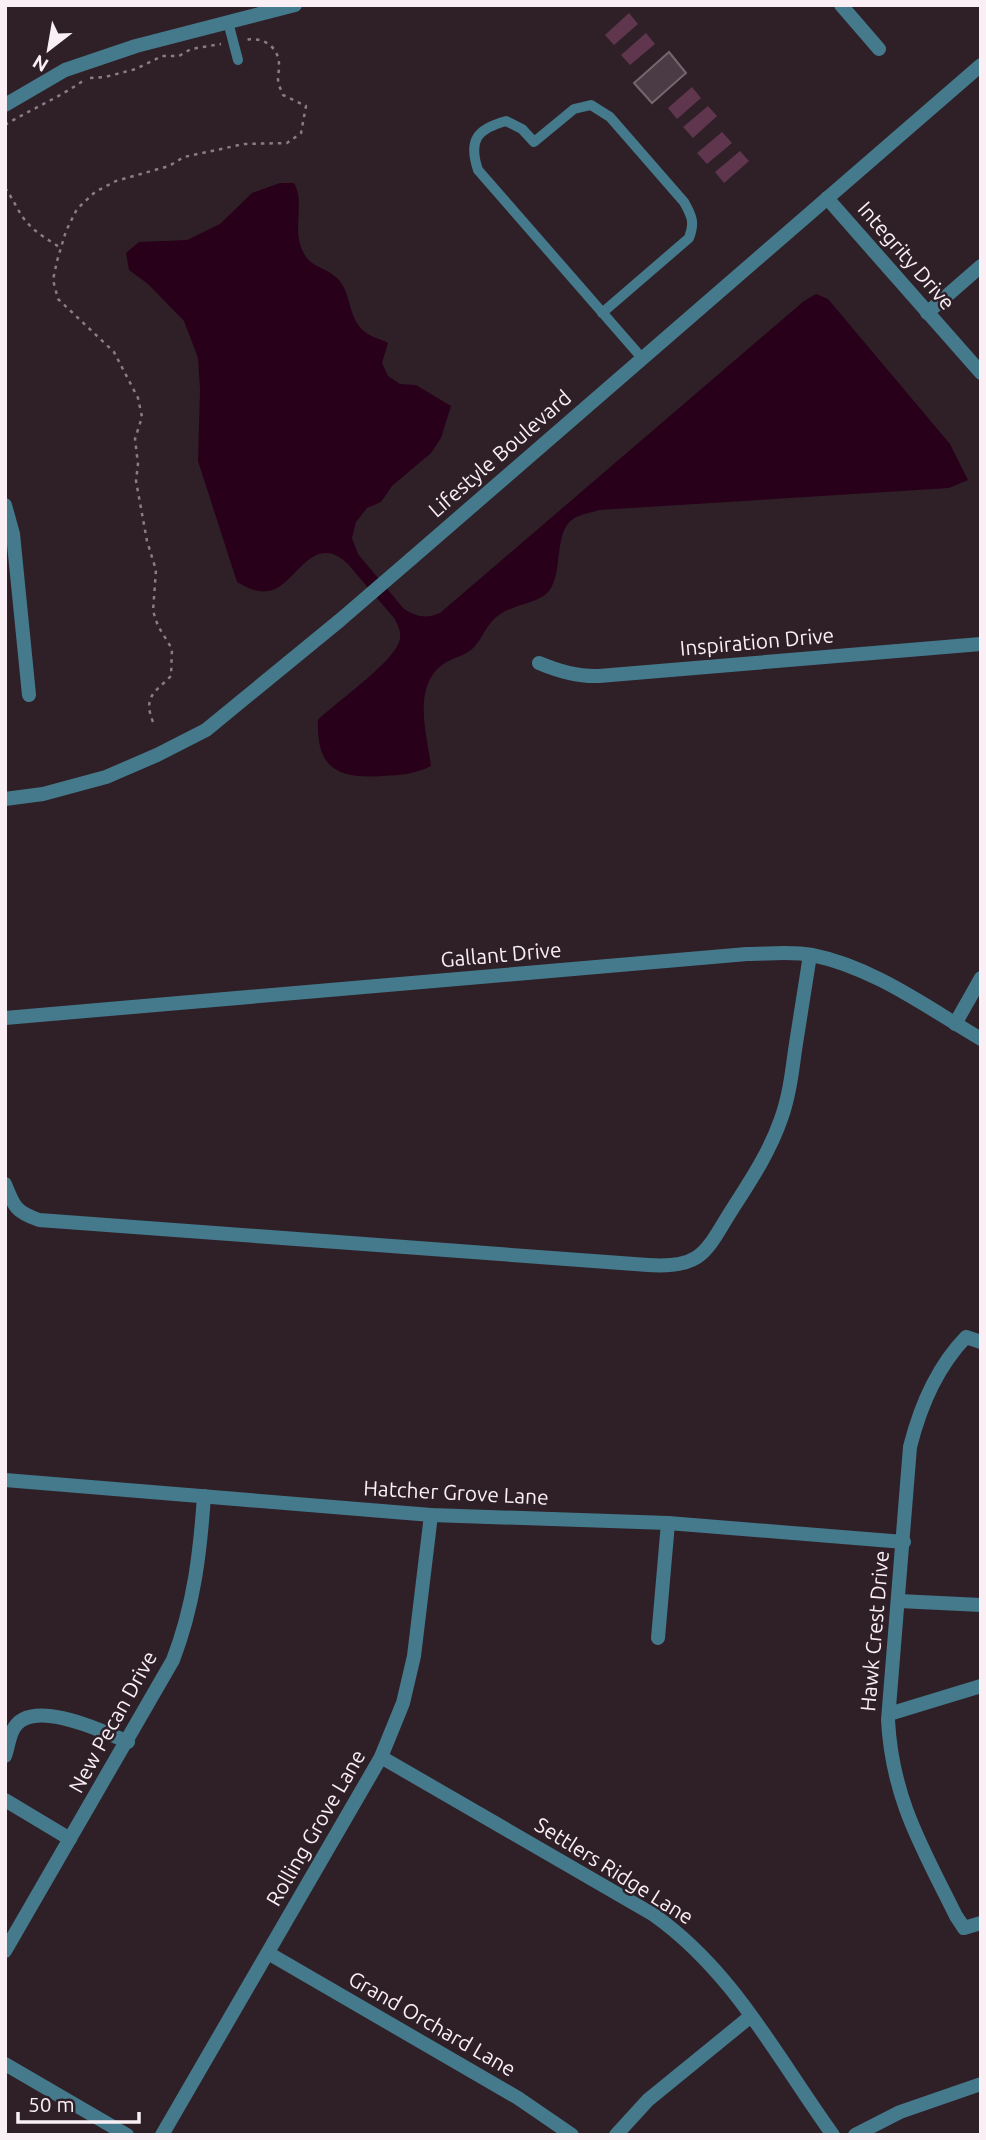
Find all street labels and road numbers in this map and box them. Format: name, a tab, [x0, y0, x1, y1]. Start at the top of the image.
street label: Integrity Drive	[853, 196, 960, 314]
street label: Lifestyle Boulevard	[423, 385, 575, 522]
street label: Inspiration Drive	[679, 622, 835, 660]
street label: Gallant Drive	[439, 937, 562, 971]
street label: Hatcher Grove Lane	[363, 1475, 549, 1509]
street label: Hawk Crest Drive	[855, 1550, 893, 1712]
street label: New Pecan Drive	[63, 1646, 161, 1797]
street label: Rolling Grove Lane	[261, 1745, 370, 1910]
street label: Settlers Ridge Lane	[531, 1812, 698, 1929]
street label: Grand Orchard Lane	[345, 1966, 520, 2081]

